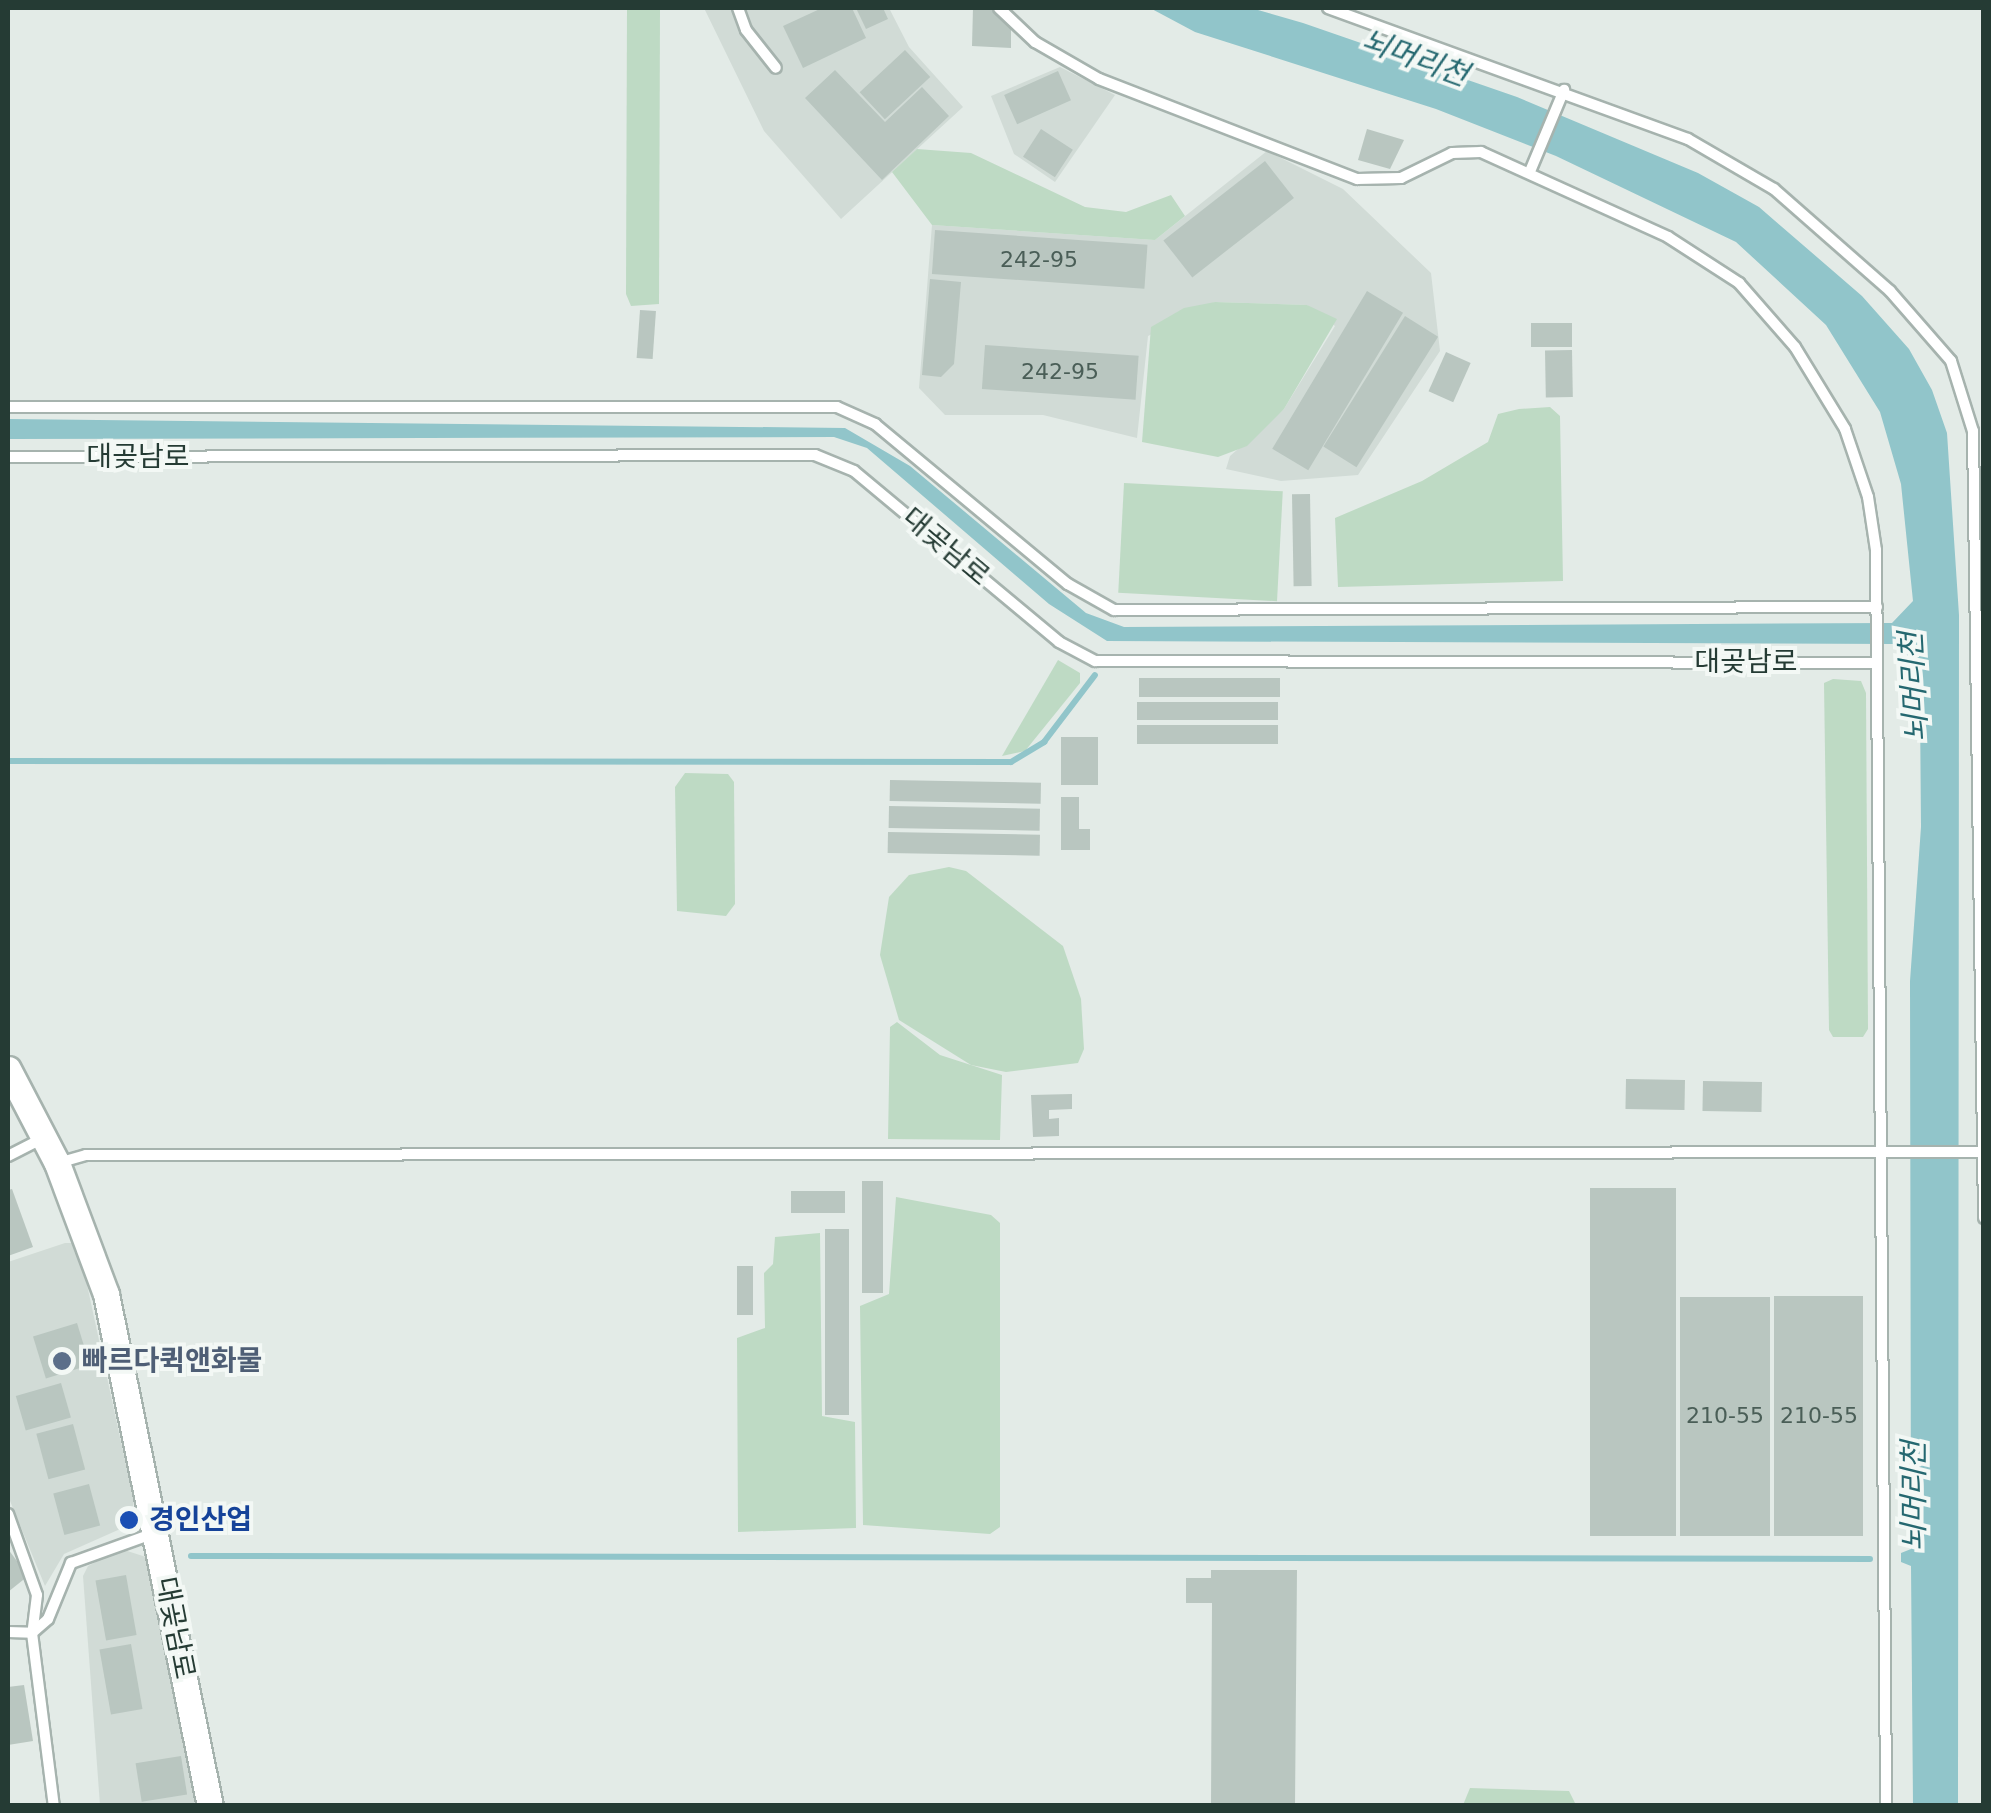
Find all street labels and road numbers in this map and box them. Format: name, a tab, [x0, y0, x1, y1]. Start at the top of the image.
street label: 대곶남로	[86, 440, 190, 474]
street label: 대곶남로	[896, 501, 996, 593]
street label: 대곶남로	[1694, 645, 1798, 679]
street label: 대곶남로	[149, 1574, 201, 1682]

